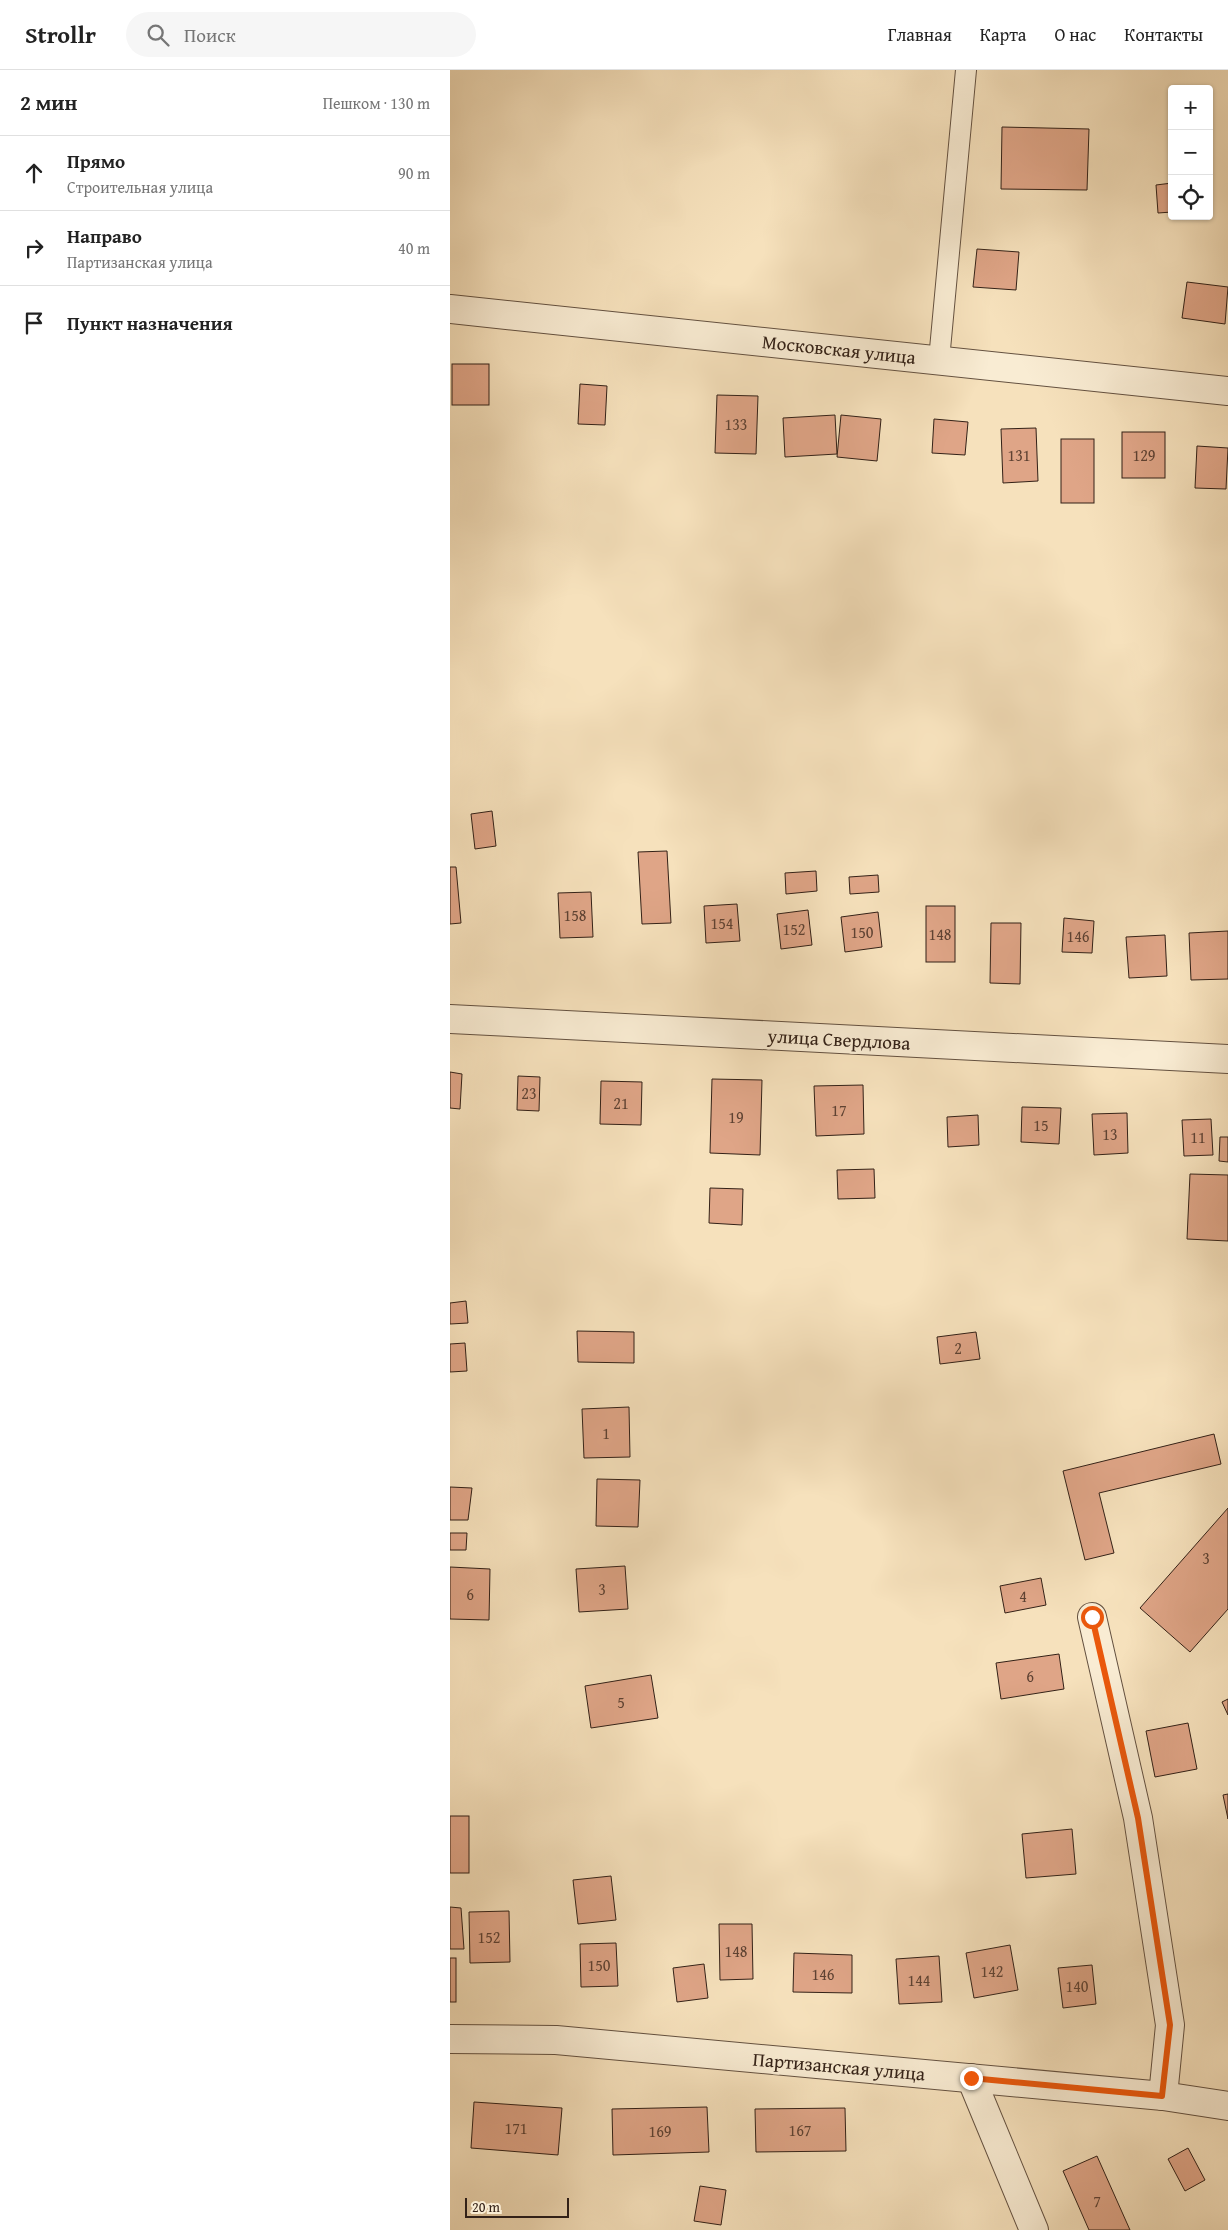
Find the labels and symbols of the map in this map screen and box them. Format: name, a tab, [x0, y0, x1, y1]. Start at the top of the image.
street label: Московская улица	[761, 327, 917, 371]
house number: 133	[724, 412, 748, 436]
house number: 131	[1007, 443, 1031, 467]
house number: 129	[1132, 443, 1156, 467]
house number: 158	[563, 903, 587, 927]
house number: 154	[710, 911, 734, 935]
house number: 152	[782, 917, 806, 941]
house number: 150	[850, 920, 874, 944]
house number: 148	[928, 922, 952, 946]
house number: 146	[1066, 924, 1090, 948]
street label: улица Свердлова	[766, 1021, 911, 1057]
house number: 23	[521, 1081, 537, 1105]
house number: 21	[613, 1091, 629, 1115]
house number: 17	[831, 1098, 847, 1122]
house number: 19	[728, 1105, 744, 1129]
house number: 15	[1033, 1113, 1049, 1137]
house number: 13	[1102, 1122, 1118, 1146]
house number: 11	[1190, 1125, 1206, 1149]
house number: 2	[954, 1336, 962, 1360]
house number: 1	[602, 1421, 610, 1445]
house number: 3	[1202, 1546, 1210, 1570]
house number: 3	[598, 1577, 606, 1601]
house number: 6	[466, 1582, 474, 1606]
house number: 4	[1019, 1584, 1027, 1608]
route start	[1081, 1606, 1104, 1629]
house number: 6	[1026, 1664, 1034, 1688]
house number: 5	[617, 1690, 625, 1714]
house number: 152	[477, 1925, 501, 1949]
house number: 148	[724, 1939, 748, 1963]
house number: 150	[587, 1953, 611, 1977]
house number: 142	[980, 1959, 1004, 1983]
house number: 146	[811, 1962, 835, 1986]
house number: 144	[907, 1968, 931, 1992]
house number: 140	[1065, 1974, 1089, 1998]
street label: Партизанская улица	[752, 2045, 926, 2087]
route end	[960, 2067, 983, 2090]
house number: 171	[504, 2116, 528, 2140]
house number: 167	[788, 2118, 812, 2142]
house number: 169	[648, 2119, 672, 2143]
house number: 7	[1093, 2189, 1101, 2213]
scale bar	[465, 2195, 569, 2218]

